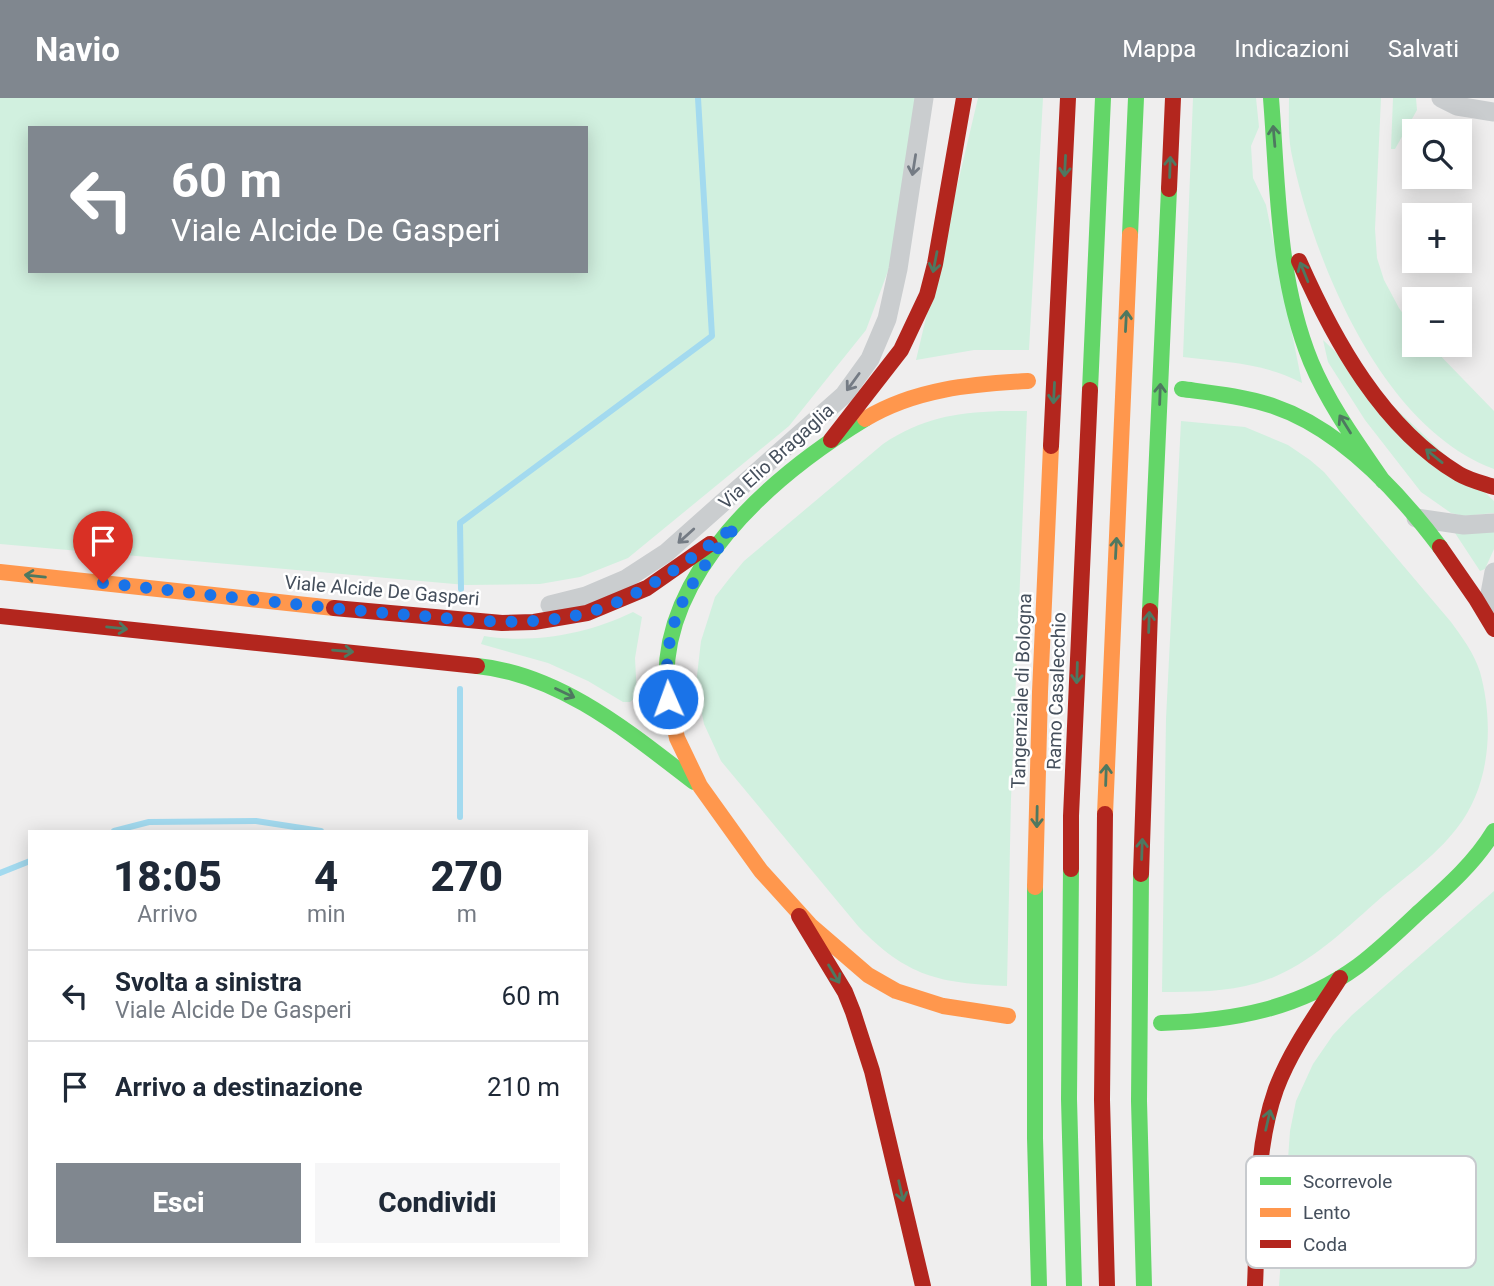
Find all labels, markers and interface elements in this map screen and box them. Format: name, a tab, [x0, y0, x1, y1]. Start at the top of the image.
text: Navio	[35, 30, 120, 69]
text: Mappa	[1122, 35, 1196, 63]
text: Indicazioni	[1234, 35, 1350, 63]
text: Salvati	[1388, 35, 1459, 63]
map controls	[1402, 119, 1472, 357]
button: search	[1402, 119, 1472, 189]
one-way arrow	[1267, 125, 1280, 148]
text: 60 m	[171, 152, 282, 209]
icon: left	[56, 154, 147, 245]
one-way arrow	[907, 154, 920, 176]
one-way arrow	[1058, 154, 1071, 177]
one-way arrow	[1163, 156, 1176, 179]
button: +	[1402, 203, 1472, 273]
text: Viale Alcide De Gasperi	[171, 211, 501, 249]
one-way arrow	[928, 250, 941, 273]
one-way arrow	[1296, 262, 1309, 284]
button: −	[1402, 287, 1472, 357]
one-way arrow	[1120, 309, 1133, 332]
one-way arrow	[846, 372, 860, 391]
one-way arrow	[1048, 382, 1061, 405]
one-way arrow	[1154, 383, 1167, 406]
street label: Via Elio Bragaglia	[714, 399, 839, 514]
one-way arrow	[1337, 415, 1351, 435]
one-way arrow	[1425, 449, 1443, 464]
pin	[73, 511, 133, 583]
icon: arrive	[84, 522, 122, 560]
one-way arrow	[678, 527, 695, 544]
one-way arrow	[1109, 537, 1122, 560]
one-way arrow	[24, 569, 47, 582]
street label: Viale Alcide De Gasperi	[283, 571, 480, 610]
street label: Tangenziale di Bologna	[1007, 593, 1036, 789]
one-way arrow	[1143, 610, 1156, 633]
street label: Ramo Casalecchio	[1042, 612, 1071, 770]
one-way arrow	[105, 622, 127, 635]
one-way arrow	[331, 645, 354, 658]
one-way arrow	[1071, 661, 1084, 684]
position arrow	[631, 662, 705, 736]
one-way arrow	[554, 686, 575, 700]
one-way arrow	[1099, 764, 1112, 787]
one-way arrow	[1030, 805, 1044, 828]
one-way arrow	[1135, 838, 1148, 861]
text: 18:05	[113, 852, 222, 901]
text: 4	[314, 852, 338, 901]
text: 270	[430, 852, 503, 901]
text: Arrivo	[137, 901, 198, 928]
text: min	[307, 901, 345, 928]
text: m	[457, 901, 477, 928]
one-way arrow	[828, 964, 842, 984]
text: Svolta a sinistra	[115, 967, 302, 997]
icon: left	[56, 977, 94, 1015]
text: 60 m	[502, 981, 560, 1011]
text: Viale Alcide De Gasperi	[115, 997, 352, 1024]
icon: arrive	[56, 1068, 94, 1106]
text: Arrivo a destinazione	[115, 1072, 362, 1102]
text: 210 m	[487, 1072, 560, 1102]
one-way arrow	[1262, 1110, 1275, 1132]
legend	[1246, 1156, 1476, 1268]
button: Esci	[56, 1163, 301, 1243]
button: Condividi	[315, 1163, 560, 1243]
text: Scorrevole	[1303, 1170, 1392, 1193]
one-way arrow	[894, 1179, 908, 1202]
text: Lento	[1303, 1201, 1351, 1224]
text: Coda	[1303, 1233, 1347, 1256]

